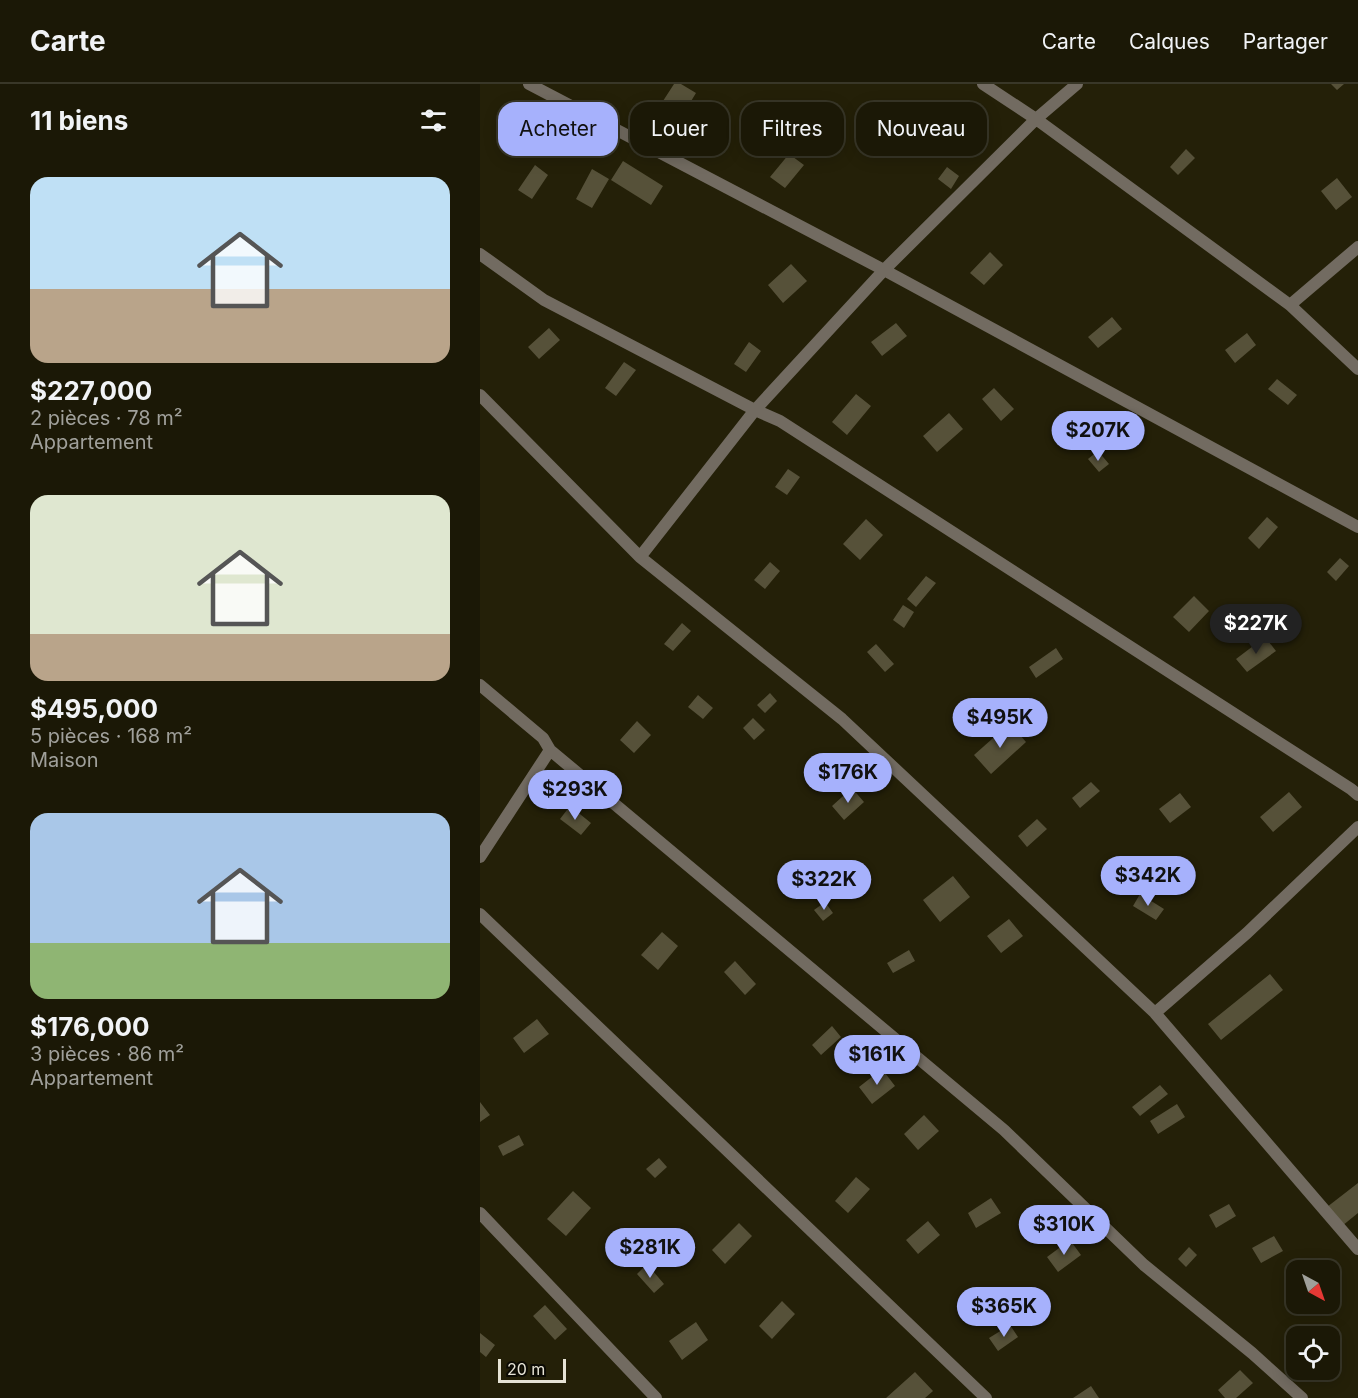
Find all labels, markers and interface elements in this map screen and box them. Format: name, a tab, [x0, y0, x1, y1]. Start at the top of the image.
text: Carte	[30, 24, 106, 58]
text: Carte	[1042, 29, 1096, 54]
text: Calques	[1129, 29, 1210, 54]
text: Partager	[1243, 29, 1328, 54]
chip: Acheter	[498, 102, 618, 156]
chip: Louer	[630, 102, 729, 156]
chip: Filtres	[741, 102, 844, 156]
chip: Nouveau	[856, 102, 987, 156]
icon: filters	[417, 104, 450, 137]
text: 11 biens	[30, 105, 128, 136]
icon: home	[186, 216, 294, 324]
text: $227,000	[30, 375, 152, 406]
text: 2 pièces · 78 m²	[30, 406, 183, 430]
pin: $207K	[1056, 411, 1140, 462]
text: $207K	[1066, 418, 1130, 442]
text: Appartement	[30, 430, 153, 454]
icon: home	[186, 534, 294, 642]
pin: $227K	[1214, 604, 1298, 655]
text: $227K	[1224, 611, 1288, 635]
text: $495,000	[30, 693, 158, 724]
pin: $495K	[958, 698, 1042, 749]
text: $495K	[967, 705, 1033, 729]
text: 5 pièces · 168 m²	[30, 724, 192, 748]
text: Maison	[30, 748, 99, 772]
pin: $176K	[806, 753, 890, 804]
text: $176K	[818, 760, 878, 784]
pin: $293K	[533, 770, 617, 821]
text: $293K	[542, 777, 608, 801]
icon: home	[186, 852, 294, 960]
pin: $342K	[1106, 856, 1190, 907]
pin: $322K	[782, 860, 866, 911]
text: $342K	[1115, 863, 1181, 887]
text: $322K	[791, 867, 857, 891]
text: $176,000	[30, 1011, 150, 1042]
pin: $161K	[835, 1035, 919, 1086]
text: 3 pièces · 86 m²	[30, 1042, 184, 1066]
text: $161K	[848, 1042, 906, 1066]
text: Appartement	[30, 1066, 153, 1090]
pin: $310K	[1022, 1205, 1106, 1256]
text: $310K	[1033, 1212, 1095, 1236]
pin: $281K	[608, 1228, 692, 1279]
text: $281K	[619, 1235, 681, 1259]
north arrow	[1286, 1260, 1340, 1314]
map controls	[1286, 1260, 1340, 1380]
pin: $365K	[962, 1287, 1046, 1338]
text: $365K	[971, 1294, 1037, 1318]
button: locate	[1286, 1326, 1340, 1380]
scale bar	[498, 1356, 566, 1384]
text: 20 m	[507, 1359, 545, 1379]

